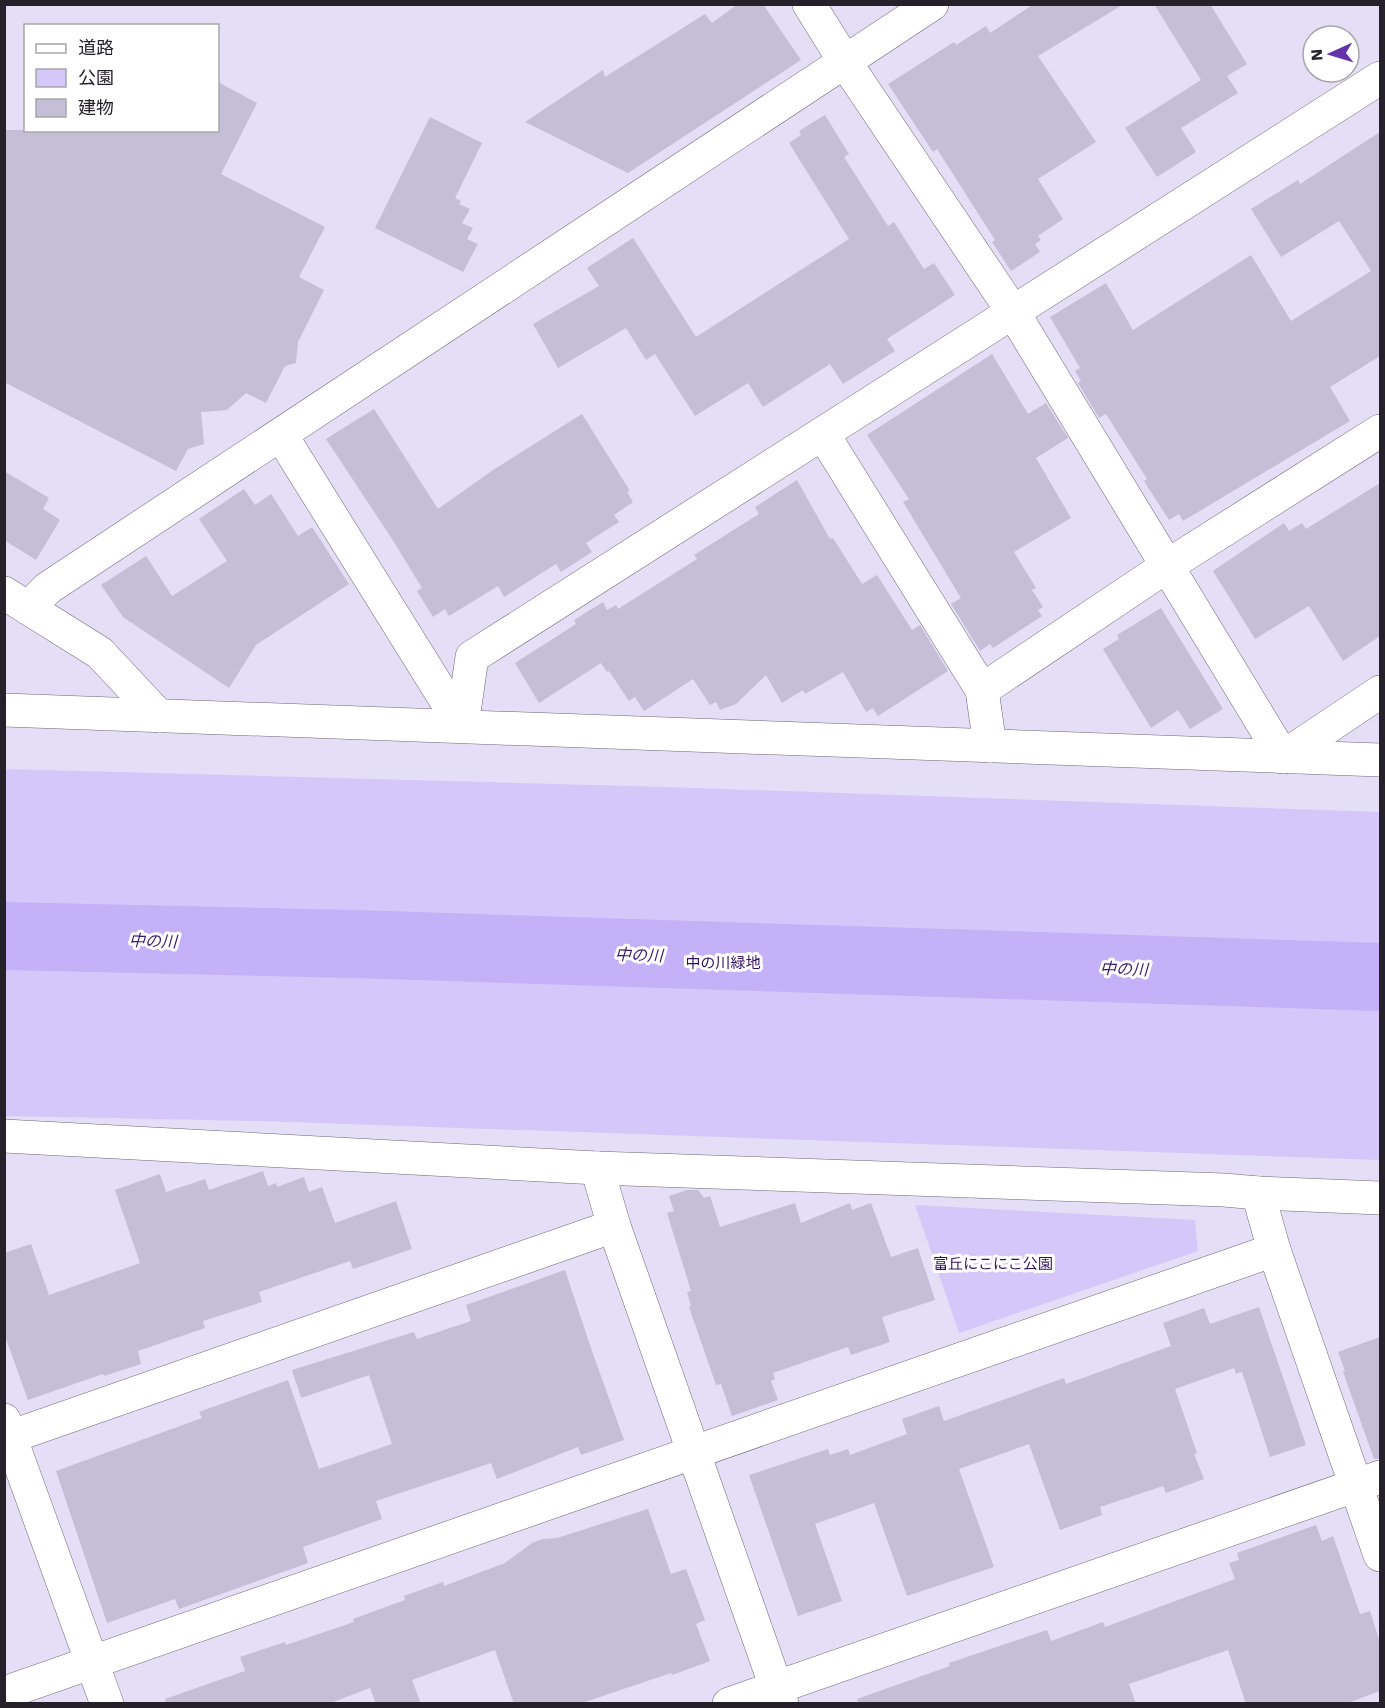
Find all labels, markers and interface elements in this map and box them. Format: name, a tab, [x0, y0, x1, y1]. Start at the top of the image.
legend	[24, 24, 219, 132]
north arrow	[1301, 24, 1361, 84]
text: 道路	[78, 37, 114, 58]
text: N	[1307, 48, 1326, 62]
text: 公園	[78, 67, 114, 88]
text: 建物	[78, 97, 114, 118]
water label: 中の川	[129, 931, 179, 951]
water label: 中の川	[615, 945, 665, 965]
park label: 中の川緑地	[685, 954, 761, 972]
water label: 中の川	[1100, 959, 1150, 979]
park label: 富丘にこにこ公園	[933, 1255, 1053, 1273]

